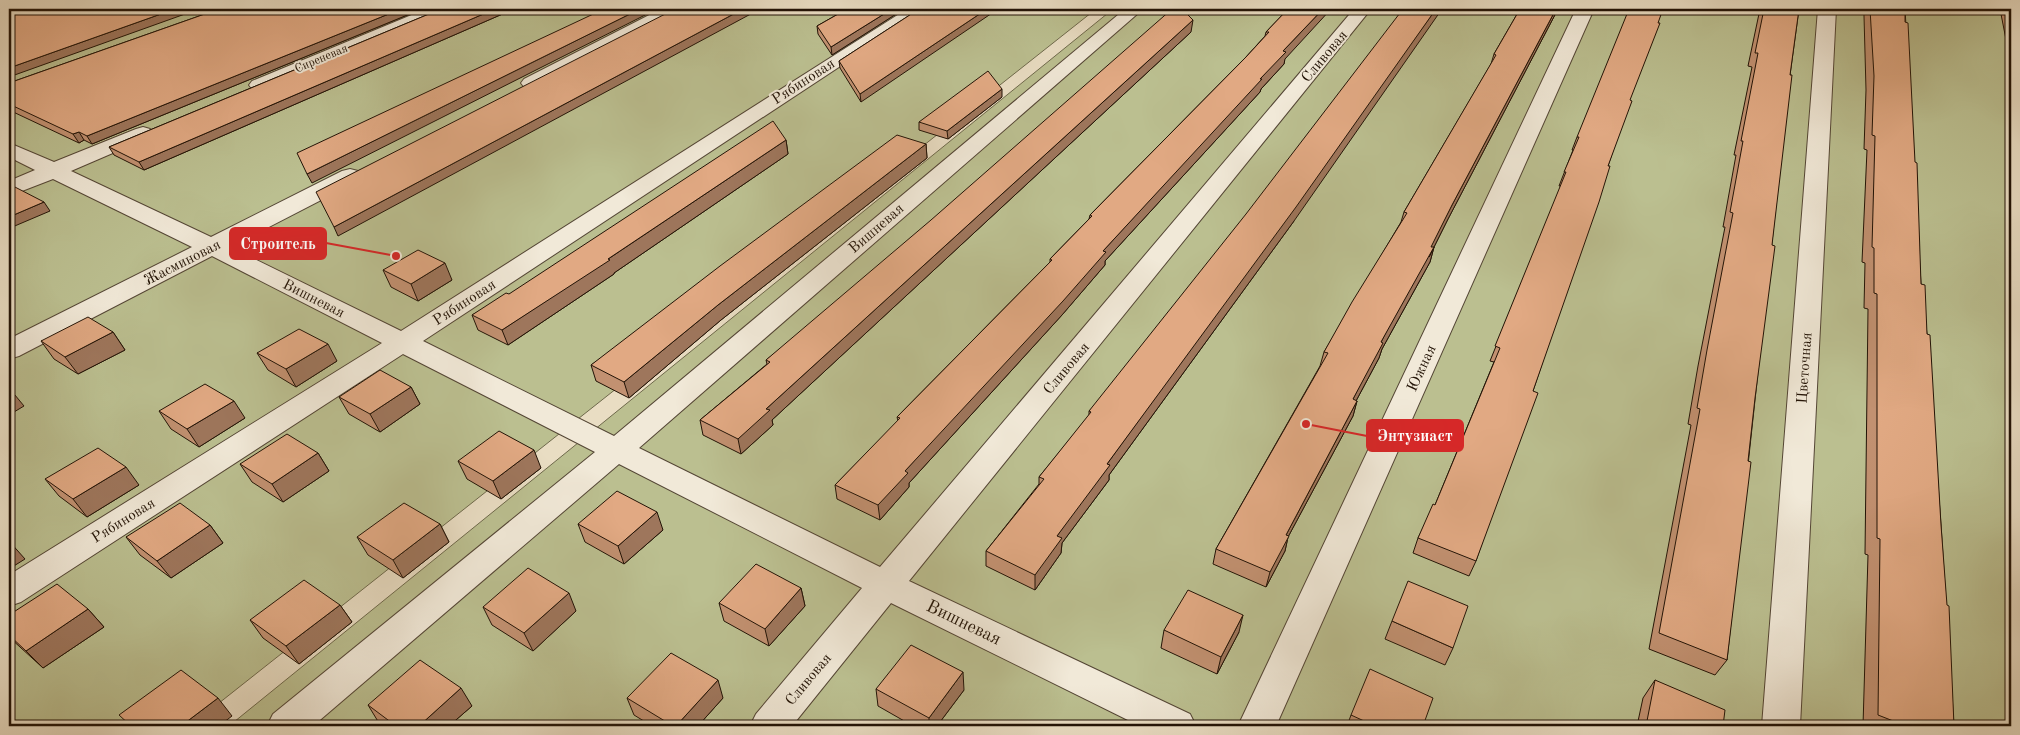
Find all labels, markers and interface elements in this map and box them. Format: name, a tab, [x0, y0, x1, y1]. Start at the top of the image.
street label: Сливовая	[1299, 28, 1351, 86]
street label: Сиреневая	[293, 42, 350, 75]
street label: Рябиновая	[770, 56, 838, 108]
street label: Вишневая	[847, 201, 907, 257]
callout: Строитель	[230, 228, 326, 259]
text: Строитель	[240, 237, 316, 253]
street label: Жасминовая	[142, 238, 224, 289]
street label: Вишневая	[280, 277, 347, 321]
street label: Рябиновая	[431, 277, 499, 329]
street label: Цветочная	[1796, 332, 1815, 404]
street label: Сливовая	[1041, 340, 1093, 398]
street label: Южная	[1405, 343, 1440, 394]
callout: Энтузиаст	[1367, 420, 1463, 451]
text: Энтузиаст	[1377, 429, 1453, 445]
street label: Рябиновая	[89, 496, 158, 547]
street label: Вишневая	[923, 597, 1004, 649]
street label: Сливовая	[783, 651, 835, 709]

